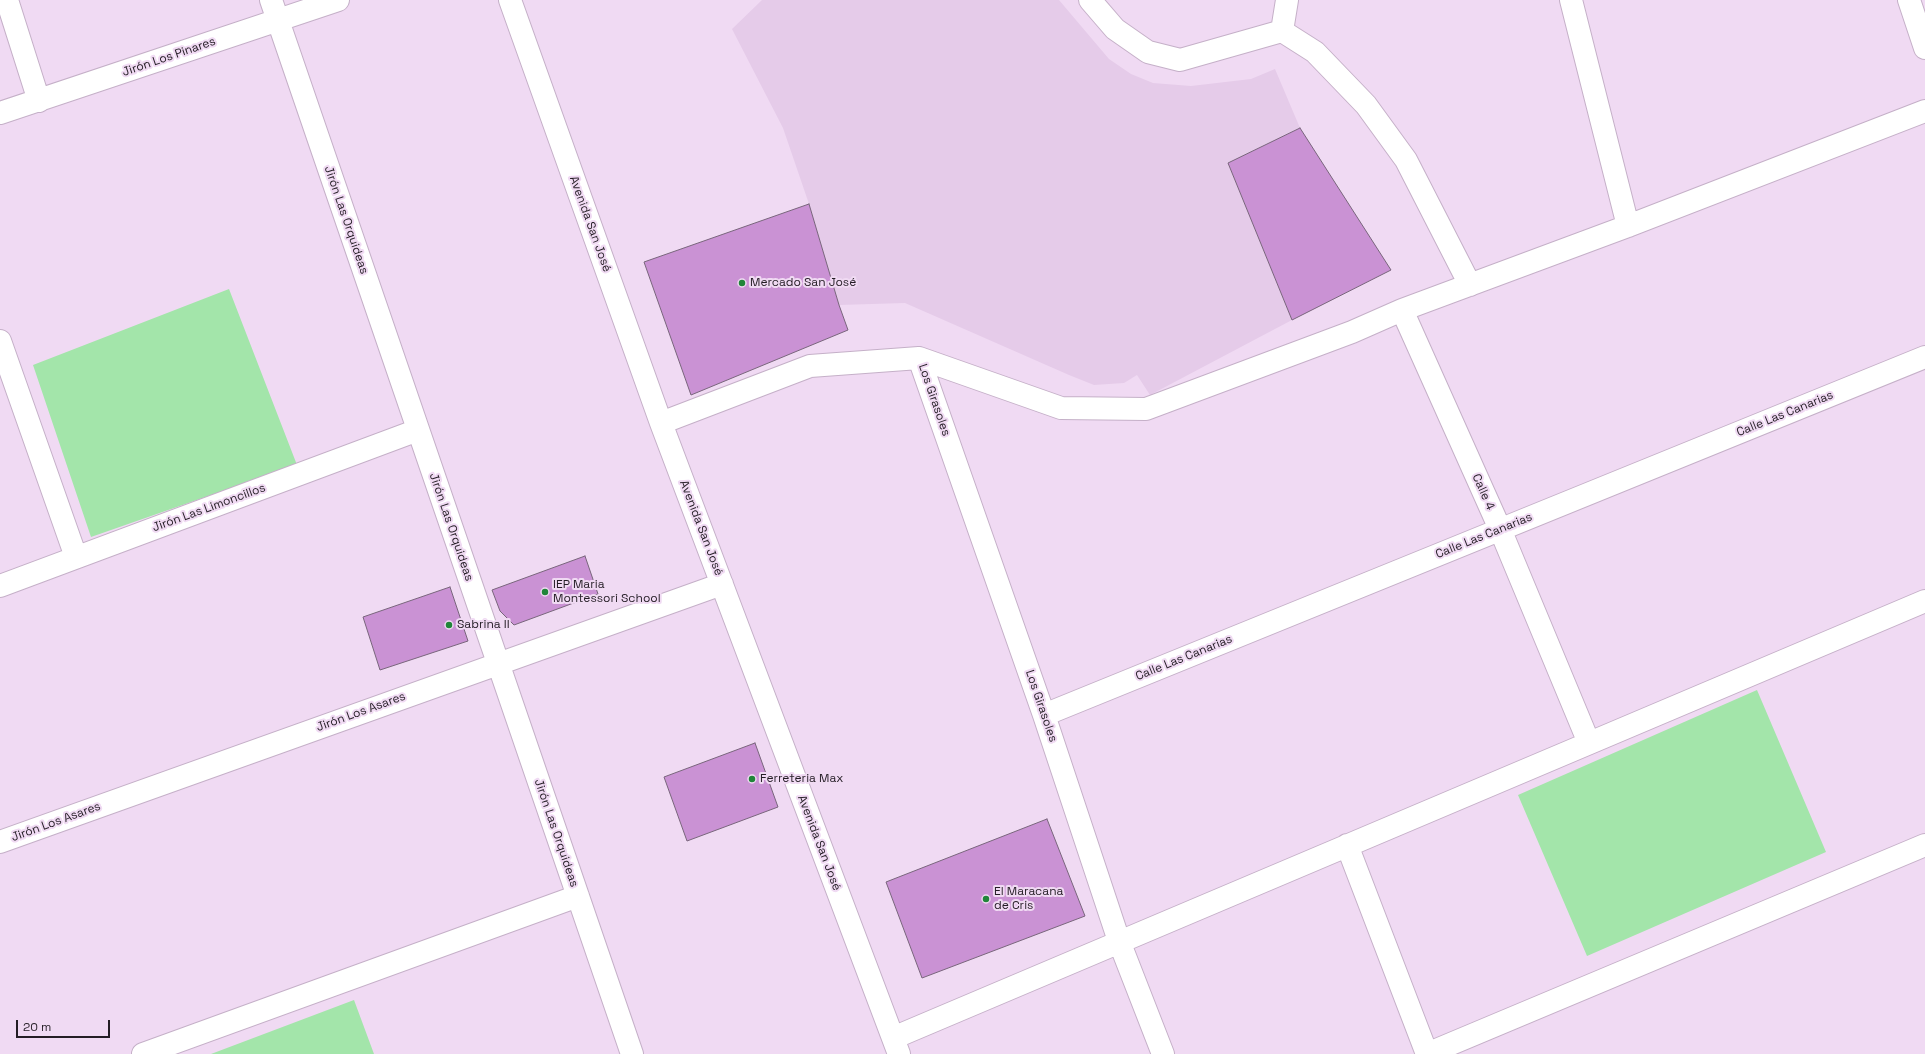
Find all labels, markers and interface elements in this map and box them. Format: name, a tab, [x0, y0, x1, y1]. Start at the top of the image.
street label: Jirón Los Pinares	[120, 34, 218, 80]
street label: Jirón Las Orquideas	[321, 164, 371, 276]
street label: Avenida San José	[566, 174, 614, 274]
place label: Mercado San José	[750, 276, 856, 290]
marker: Mercado San José	[737, 278, 747, 288]
street label: Los Girasoles	[915, 362, 953, 438]
street label: Calle Las Canarias	[1735, 388, 1835, 440]
street label: Jirón Las Orquideas	[426, 471, 476, 583]
street label: Calle 4	[1469, 472, 1497, 512]
street label: Avenida San José	[676, 478, 726, 578]
street label: Jirón Las Limoncillos	[150, 481, 268, 535]
street label: Calle Las Canarias	[1434, 510, 1534, 562]
place label: IEP Maria Montessori School	[553, 578, 661, 606]
marker: IEP Maria Montessori School	[540, 587, 550, 597]
place label: Sabrina II	[457, 618, 510, 632]
marker: Sabrina II	[444, 620, 454, 630]
street label: Calle Las Canarias	[1134, 632, 1234, 684]
street label: Los Girasoles	[1022, 668, 1060, 744]
street label: Jirón Los Asares	[314, 689, 408, 735]
place label: Ferreteria Max	[760, 772, 843, 786]
marker: Ferreteria Max	[747, 774, 757, 784]
street label: Jirón Las Orquideas	[531, 777, 581, 889]
street label: Avenida San José	[794, 793, 844, 893]
street label: Jirón Los Asares	[9, 799, 103, 845]
place label: El Maracana de Cris	[994, 885, 1063, 913]
marker: El Maracana de Cris	[981, 894, 991, 904]
scale bar	[18, 1012, 112, 1038]
text: 20 m	[23, 1019, 51, 1035]

